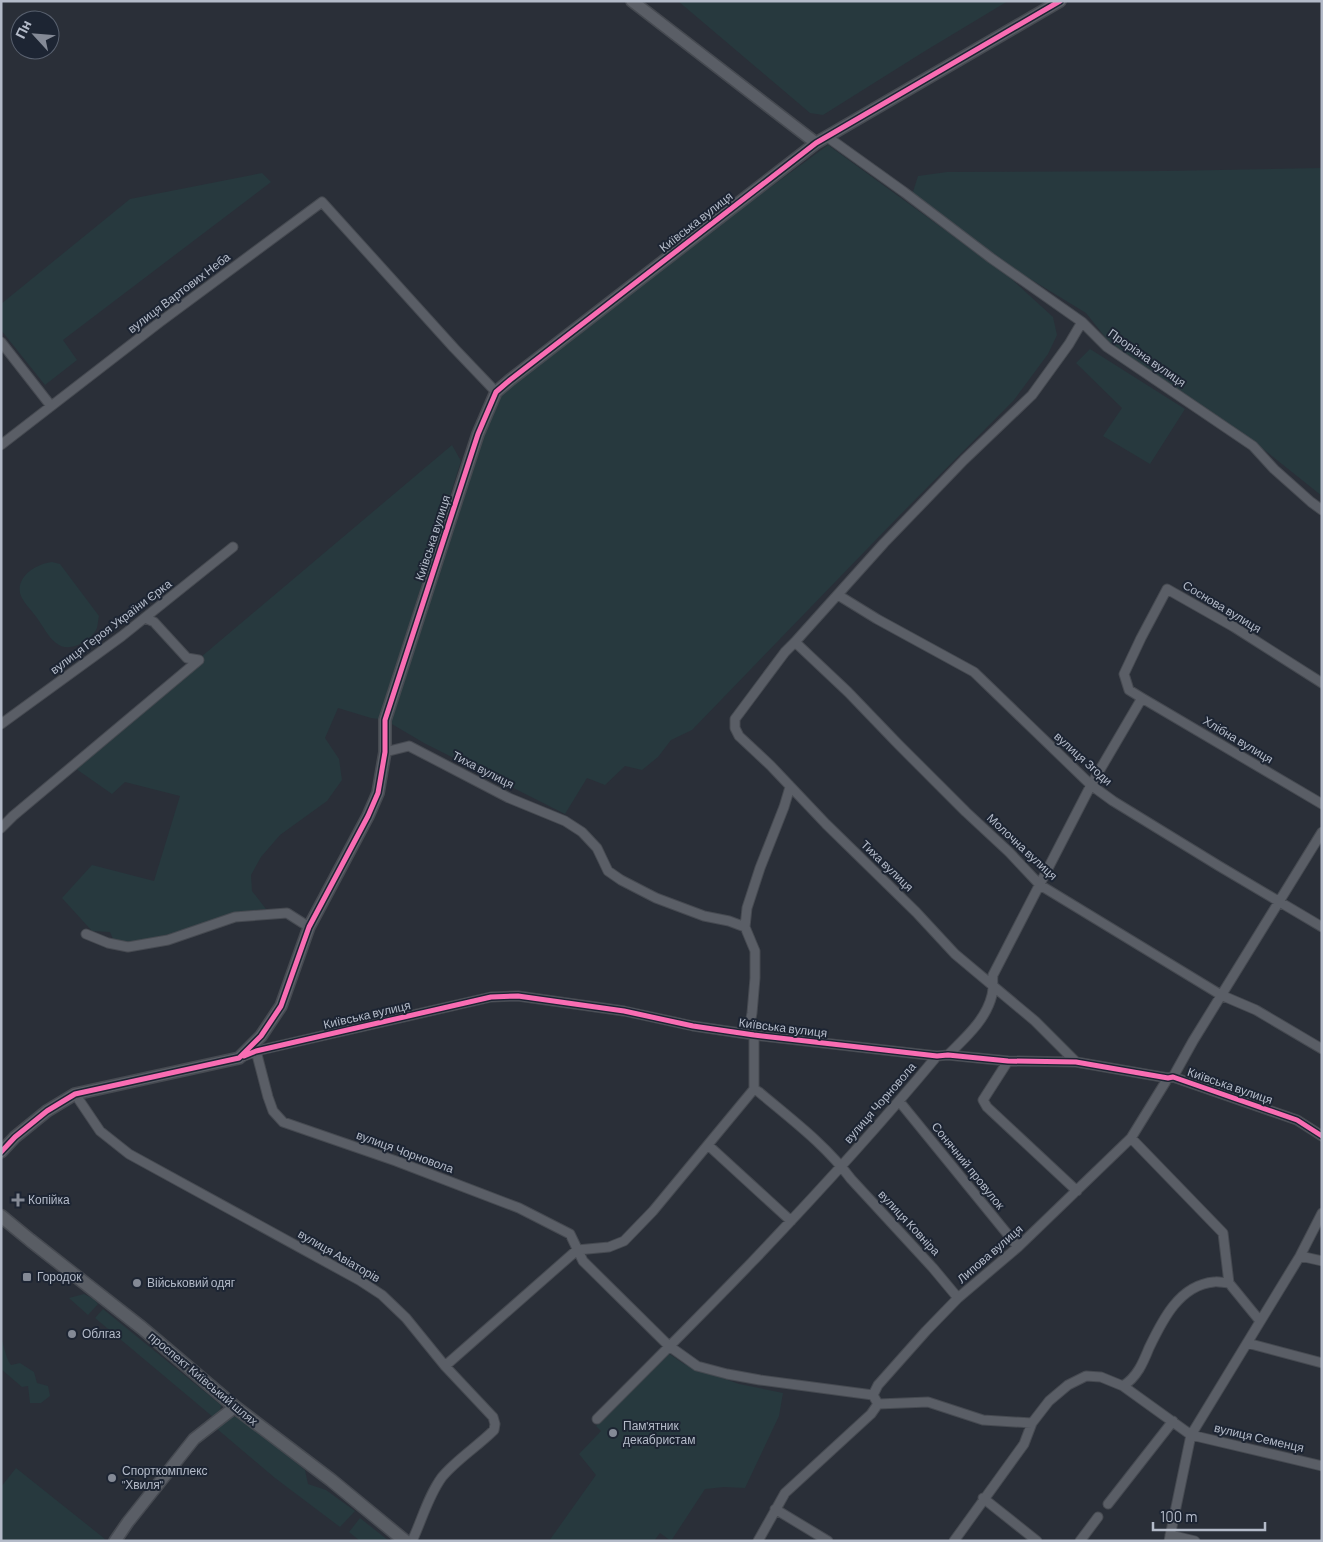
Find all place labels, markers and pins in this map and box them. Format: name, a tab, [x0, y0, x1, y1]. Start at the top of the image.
place label: Копійка	[28, 1192, 70, 1206]
marker: Копійка	[12, 1194, 24, 1206]
place label: Городок	[37, 1269, 82, 1284]
marker: Городок	[21, 1271, 33, 1283]
place label: Військовий одяг	[147, 1275, 236, 1290]
marker: Військовий одяг	[131, 1277, 143, 1289]
place label: Облгаз	[82, 1326, 121, 1340]
marker: Облгаз	[66, 1328, 78, 1340]
place label: Пам'ятник декабристам	[623, 1418, 695, 1447]
marker: Пам'ятник декабристам	[607, 1427, 619, 1439]
place label: Спорткомплекс "Хвиля"	[122, 1463, 208, 1491]
marker: Спорткомплекс "Хвиля"	[106, 1472, 118, 1484]

